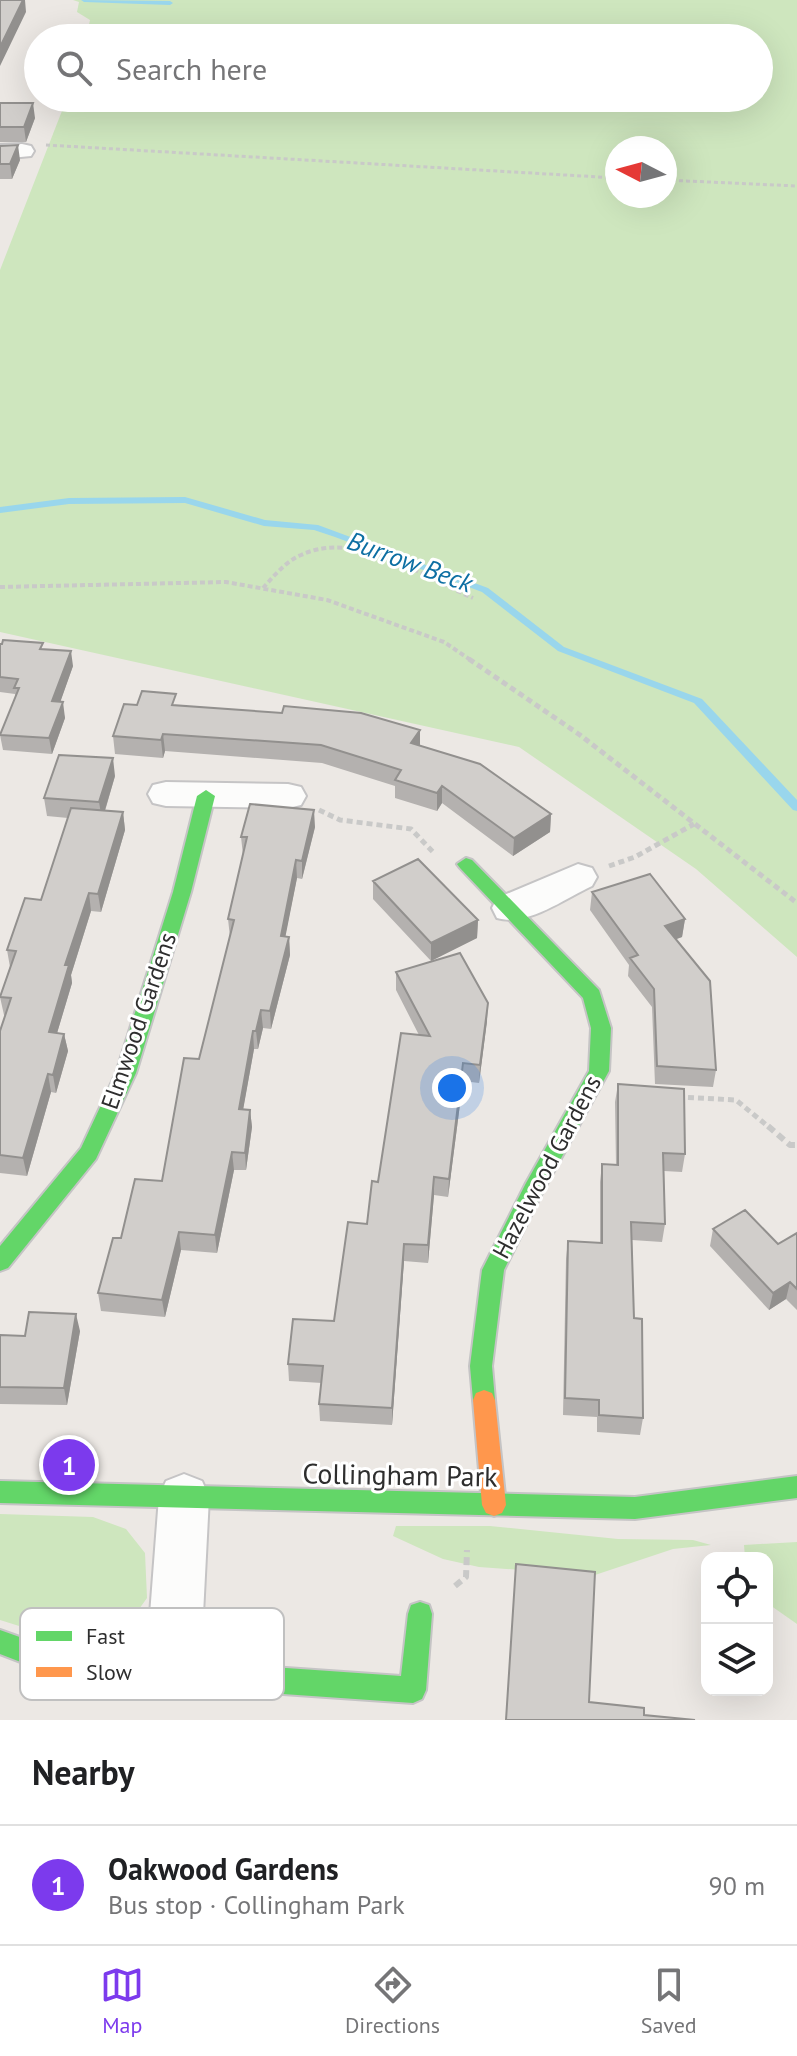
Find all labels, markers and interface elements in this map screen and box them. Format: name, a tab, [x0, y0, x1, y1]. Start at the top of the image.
search box	[24, 24, 773, 112]
icon: search	[52, 46, 96, 90]
text: Search here	[116, 49, 267, 88]
north arrow	[605, 136, 677, 208]
water label: Burrow Beck	[343, 524, 479, 600]
street label: Elmwood Gardens	[94, 928, 183, 1113]
your location	[432, 1068, 472, 1108]
street label: Hazelwood Gardens	[485, 1070, 608, 1264]
pin: 1	[43, 1435, 95, 1495]
street label: Collingham Park	[302, 1454, 498, 1495]
map controls	[701, 1552, 773, 1696]
button: locate	[701, 1552, 773, 1624]
legend	[20, 1608, 284, 1700]
text: Fast	[86, 1622, 126, 1650]
button: layers	[701, 1624, 773, 1696]
text: Slow	[86, 1658, 132, 1686]
text: Nearby	[32, 1750, 134, 1794]
text: Oakwood Gardens	[108, 1849, 339, 1888]
text: 1	[51, 1869, 65, 1902]
text: 90 m	[709, 1869, 765, 1902]
text: Bus stop · Collingham Park	[108, 1888, 405, 1921]
tab: Map	[100, 1963, 144, 2039]
tab: Directions	[345, 1963, 440, 2039]
tab: Saved	[641, 1963, 697, 2039]

